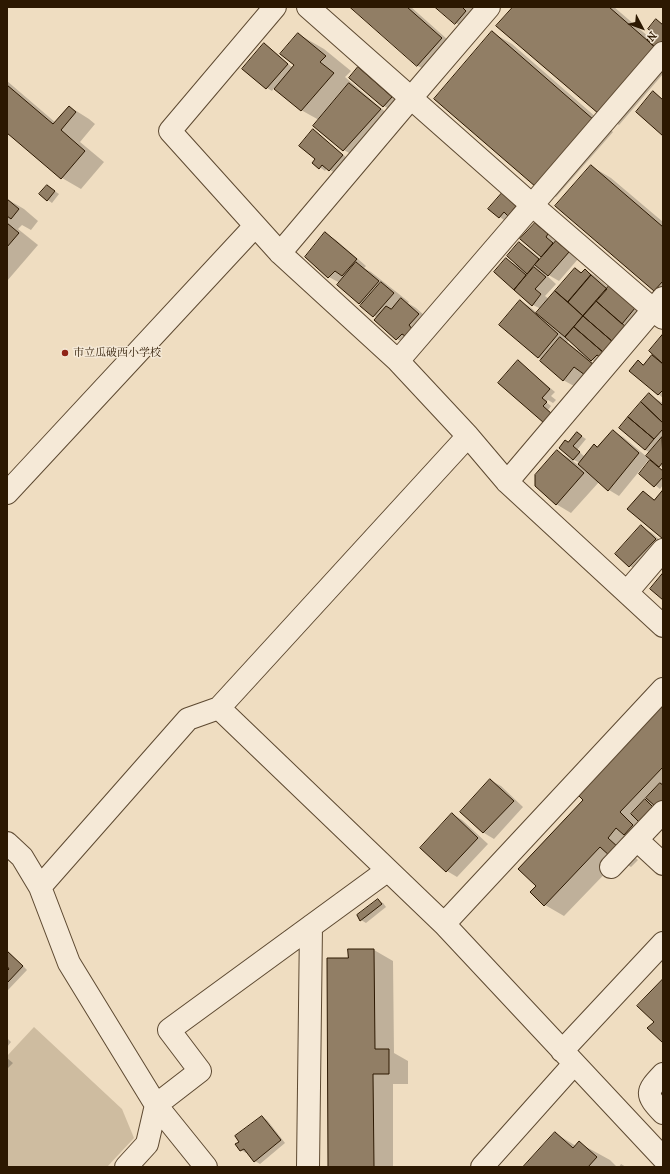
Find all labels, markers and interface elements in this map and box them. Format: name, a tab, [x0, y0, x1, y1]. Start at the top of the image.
north arrow	[622, 8, 662, 48]
text: N	[644, 29, 659, 44]
place label: 市立瓜破西小学校	[73, 346, 161, 360]
marker: 市立瓜破西小学校	[60, 348, 70, 358]

